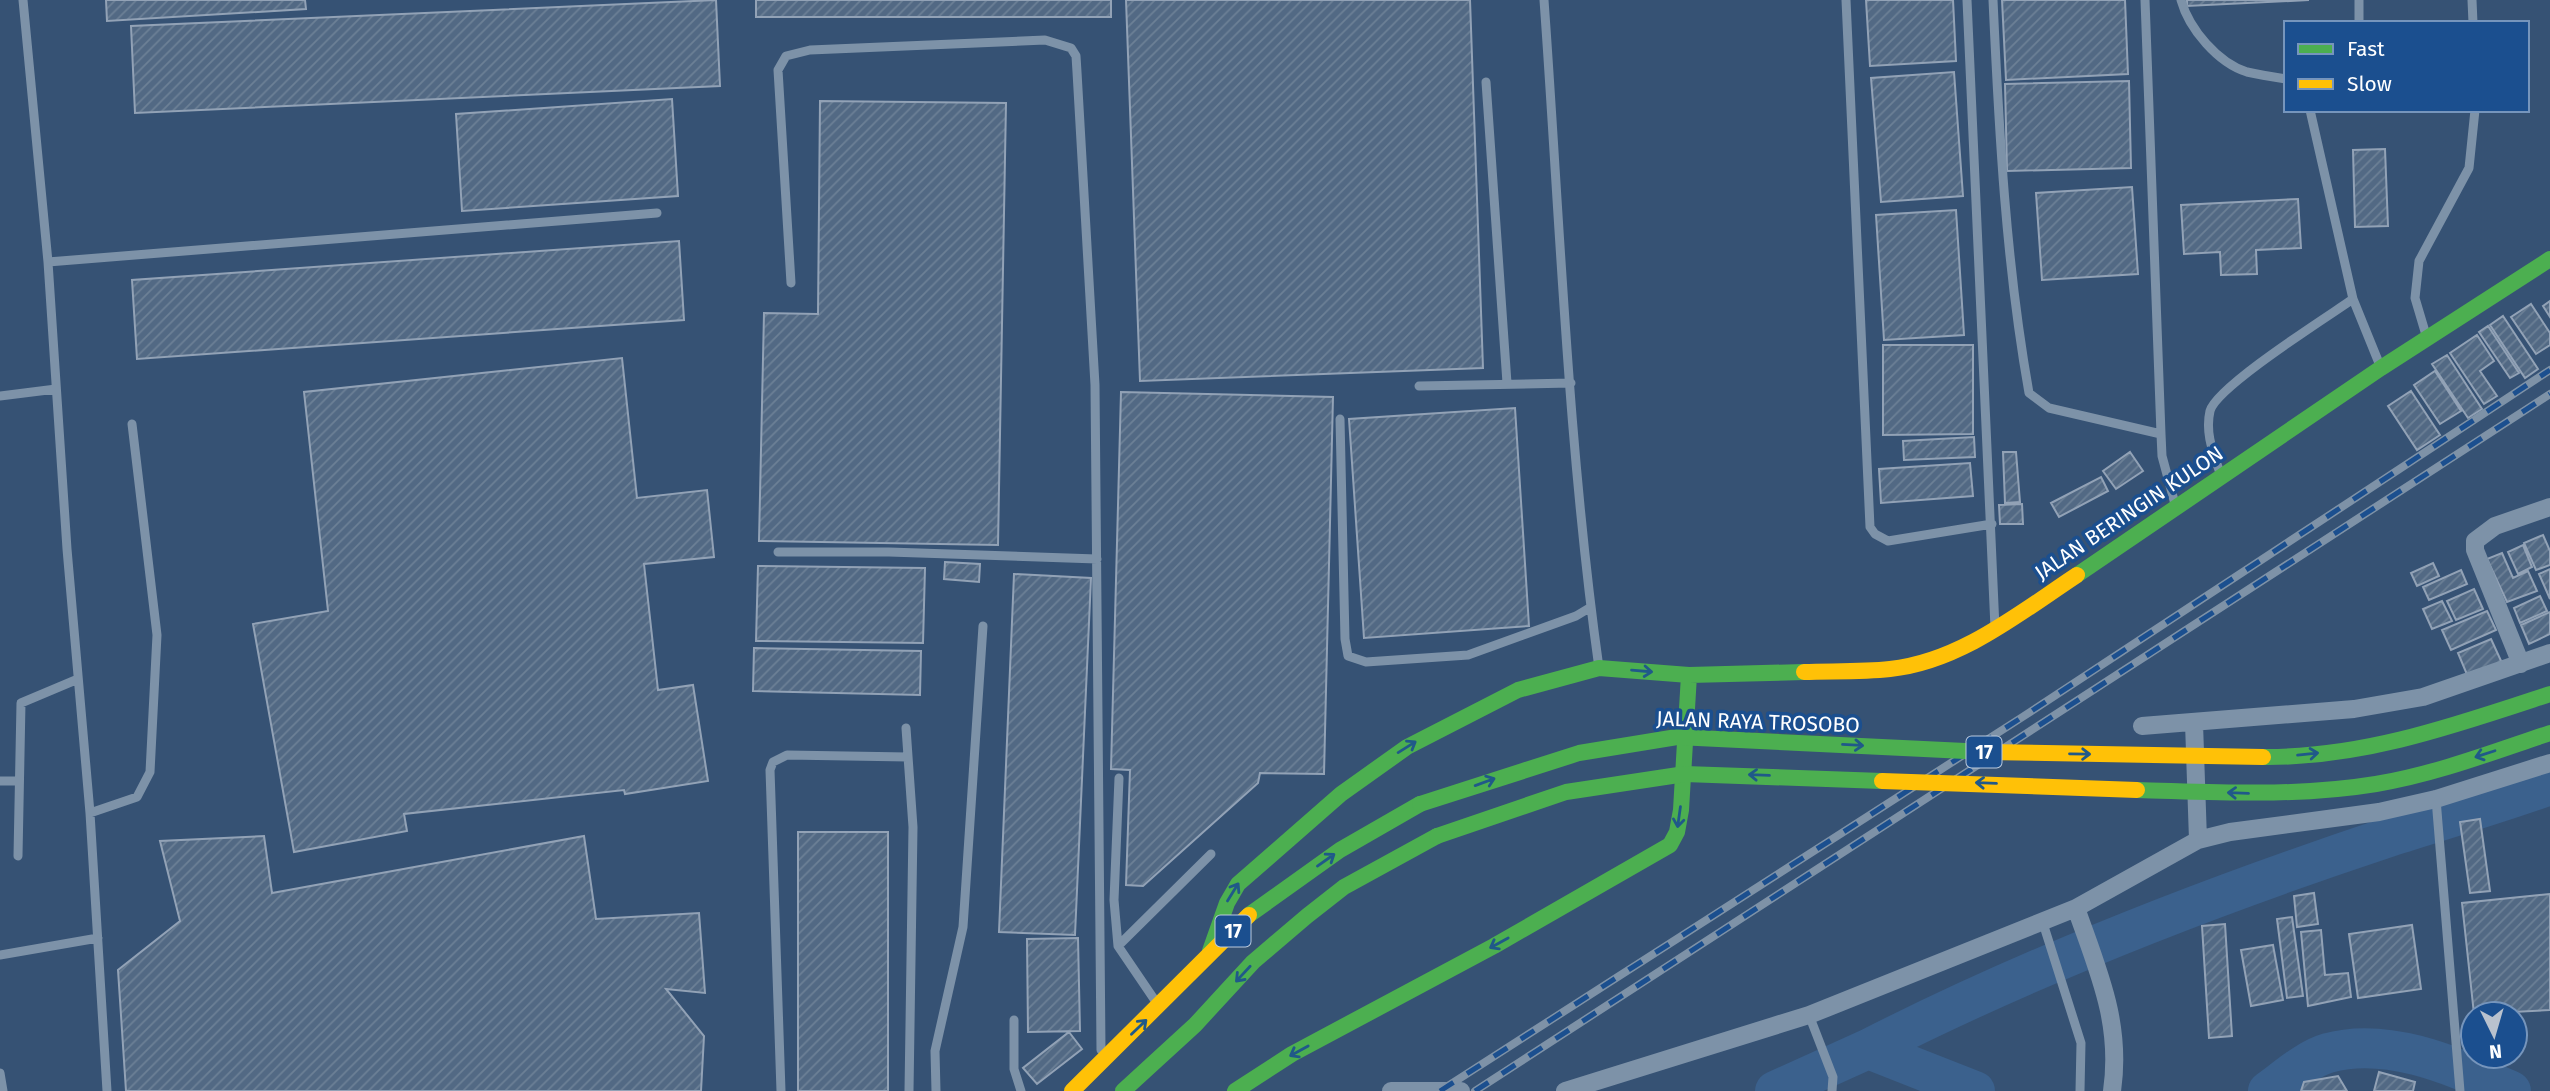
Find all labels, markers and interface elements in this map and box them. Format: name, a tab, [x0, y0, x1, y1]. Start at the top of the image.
legend	[2284, 21, 2529, 112]
text: Fast	[2347, 36, 2385, 62]
text: Slow	[2347, 71, 2392, 97]
street label: JALAN BERINGIN KULON	[2030, 440, 2228, 586]
one-way arrow	[1630, 665, 1653, 678]
street label: JALAN RAYA TROSOBO	[1656, 705, 1860, 739]
road number: 17	[1966, 736, 2002, 768]
one-way arrow	[1841, 739, 1864, 752]
one-way arrow	[1397, 740, 1417, 754]
one-way arrow	[2069, 747, 2092, 761]
one-way arrow	[2296, 747, 2318, 760]
one-way arrow	[2475, 749, 2497, 761]
one-way arrow	[1747, 768, 1770, 781]
one-way arrow	[1473, 774, 1495, 787]
one-way arrow	[1975, 777, 1998, 790]
one-way arrow	[2227, 786, 2250, 800]
one-way arrow	[1673, 805, 1686, 827]
one-way arrow	[1316, 853, 1335, 867]
one-way arrow	[1227, 883, 1241, 903]
road number: 17	[1216, 916, 1250, 946]
one-way arrow	[1489, 937, 1510, 950]
one-way arrow	[1234, 965, 1251, 982]
north arrow	[2459, 1000, 2529, 1070]
one-way arrow	[1130, 1018, 1147, 1035]
text: N	[2488, 1039, 2503, 1063]
one-way arrow	[1289, 1044, 1309, 1058]

